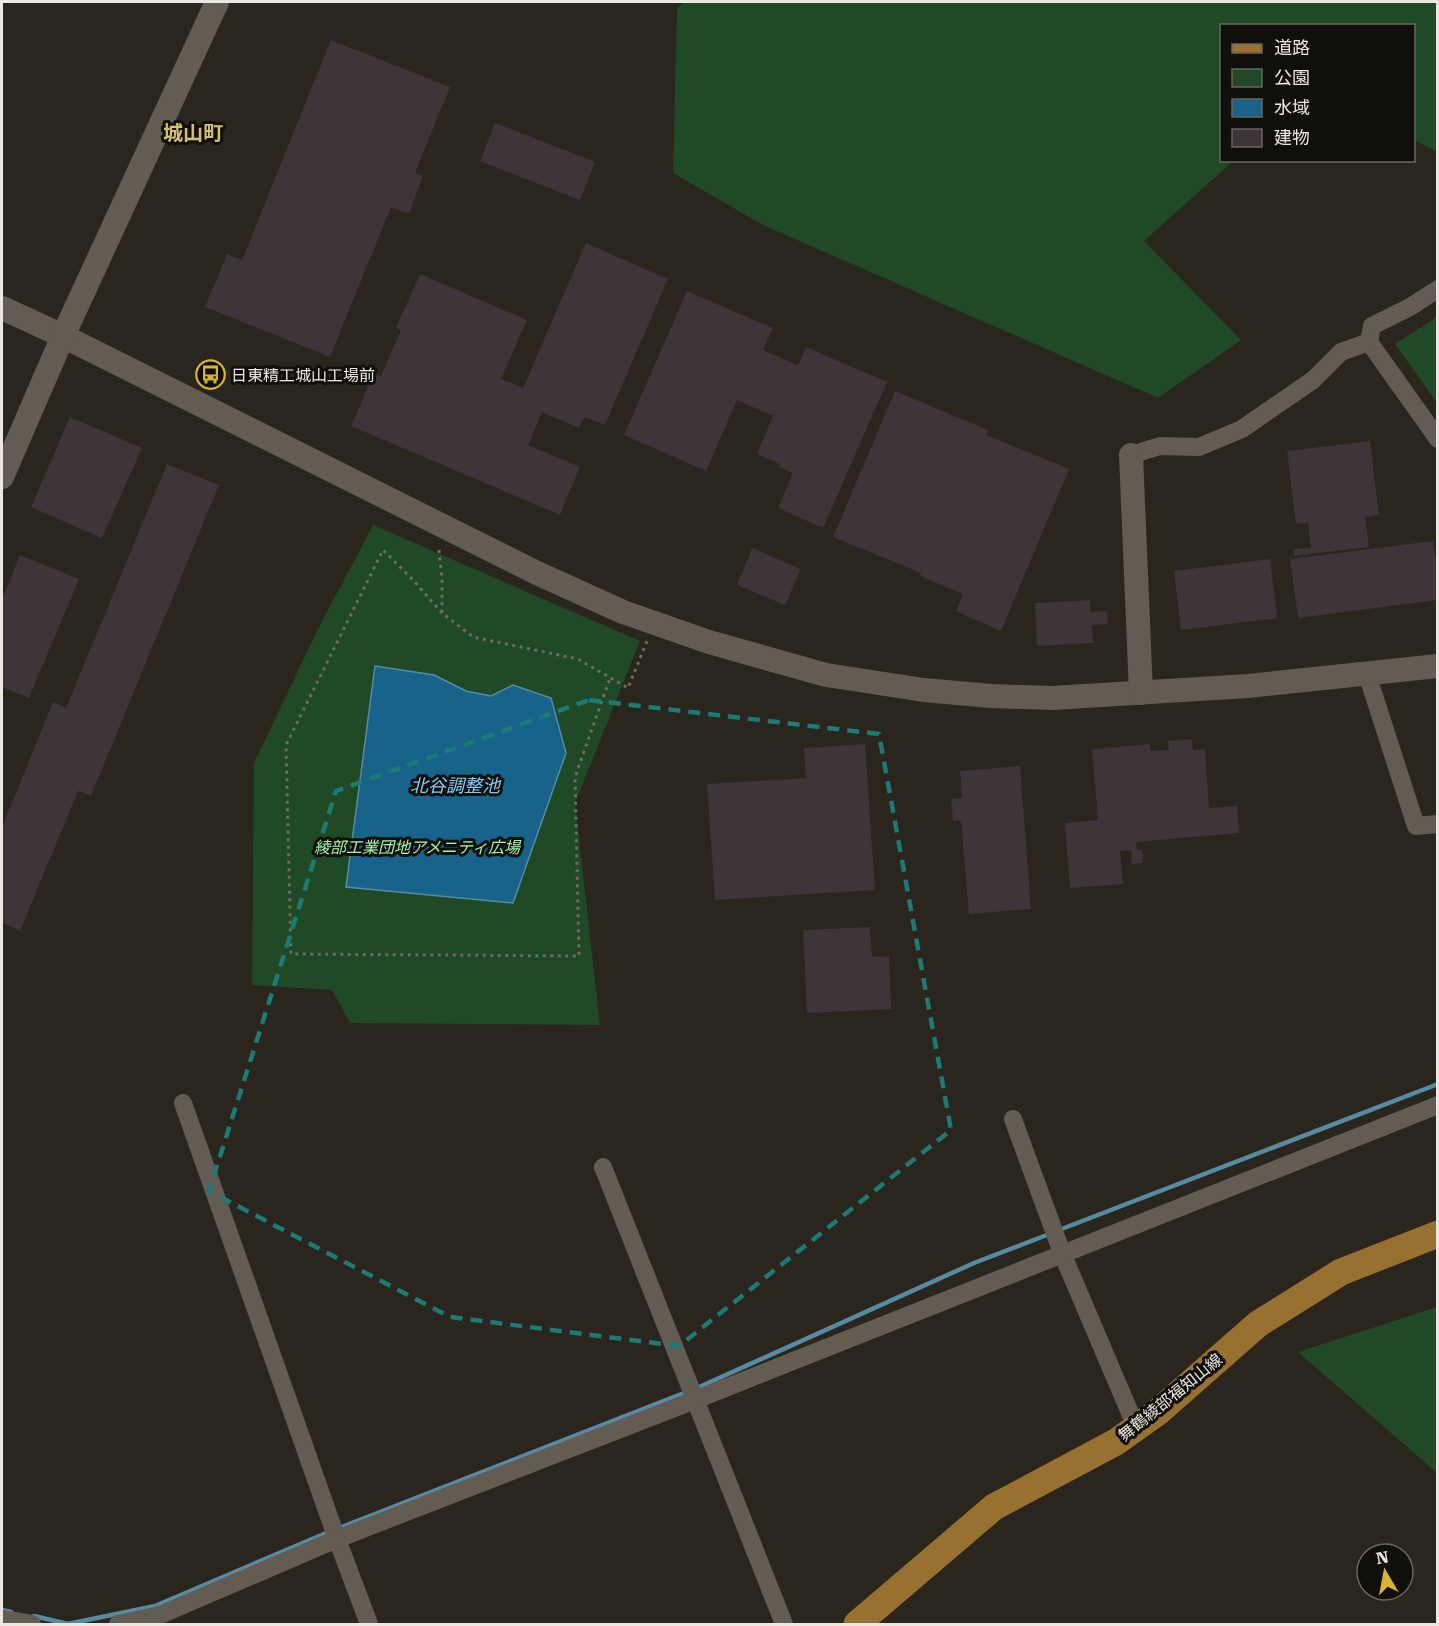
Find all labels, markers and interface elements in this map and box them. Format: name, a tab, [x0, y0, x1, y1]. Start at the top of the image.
legend	[1220, 24, 1415, 162]
text: 道路	[1274, 37, 1310, 58]
text: 公園	[1274, 67, 1310, 88]
text: 水域	[1274, 97, 1310, 118]
district label: 城山町	[163, 121, 223, 145]
text: 建物	[1274, 127, 1310, 148]
bus stop icon: 日東精工城山工場前	[194, 359, 226, 391]
place label: 日東精工城山工場前	[231, 366, 375, 385]
water label: 北谷調整池	[410, 775, 502, 796]
park label: 綾部工業団地アメニティ広場	[314, 838, 522, 857]
street label: 舞鶴綾部福知山線	[1115, 1350, 1226, 1445]
north arrow	[1355, 1542, 1415, 1602]
text: N	[1375, 1547, 1390, 1568]

